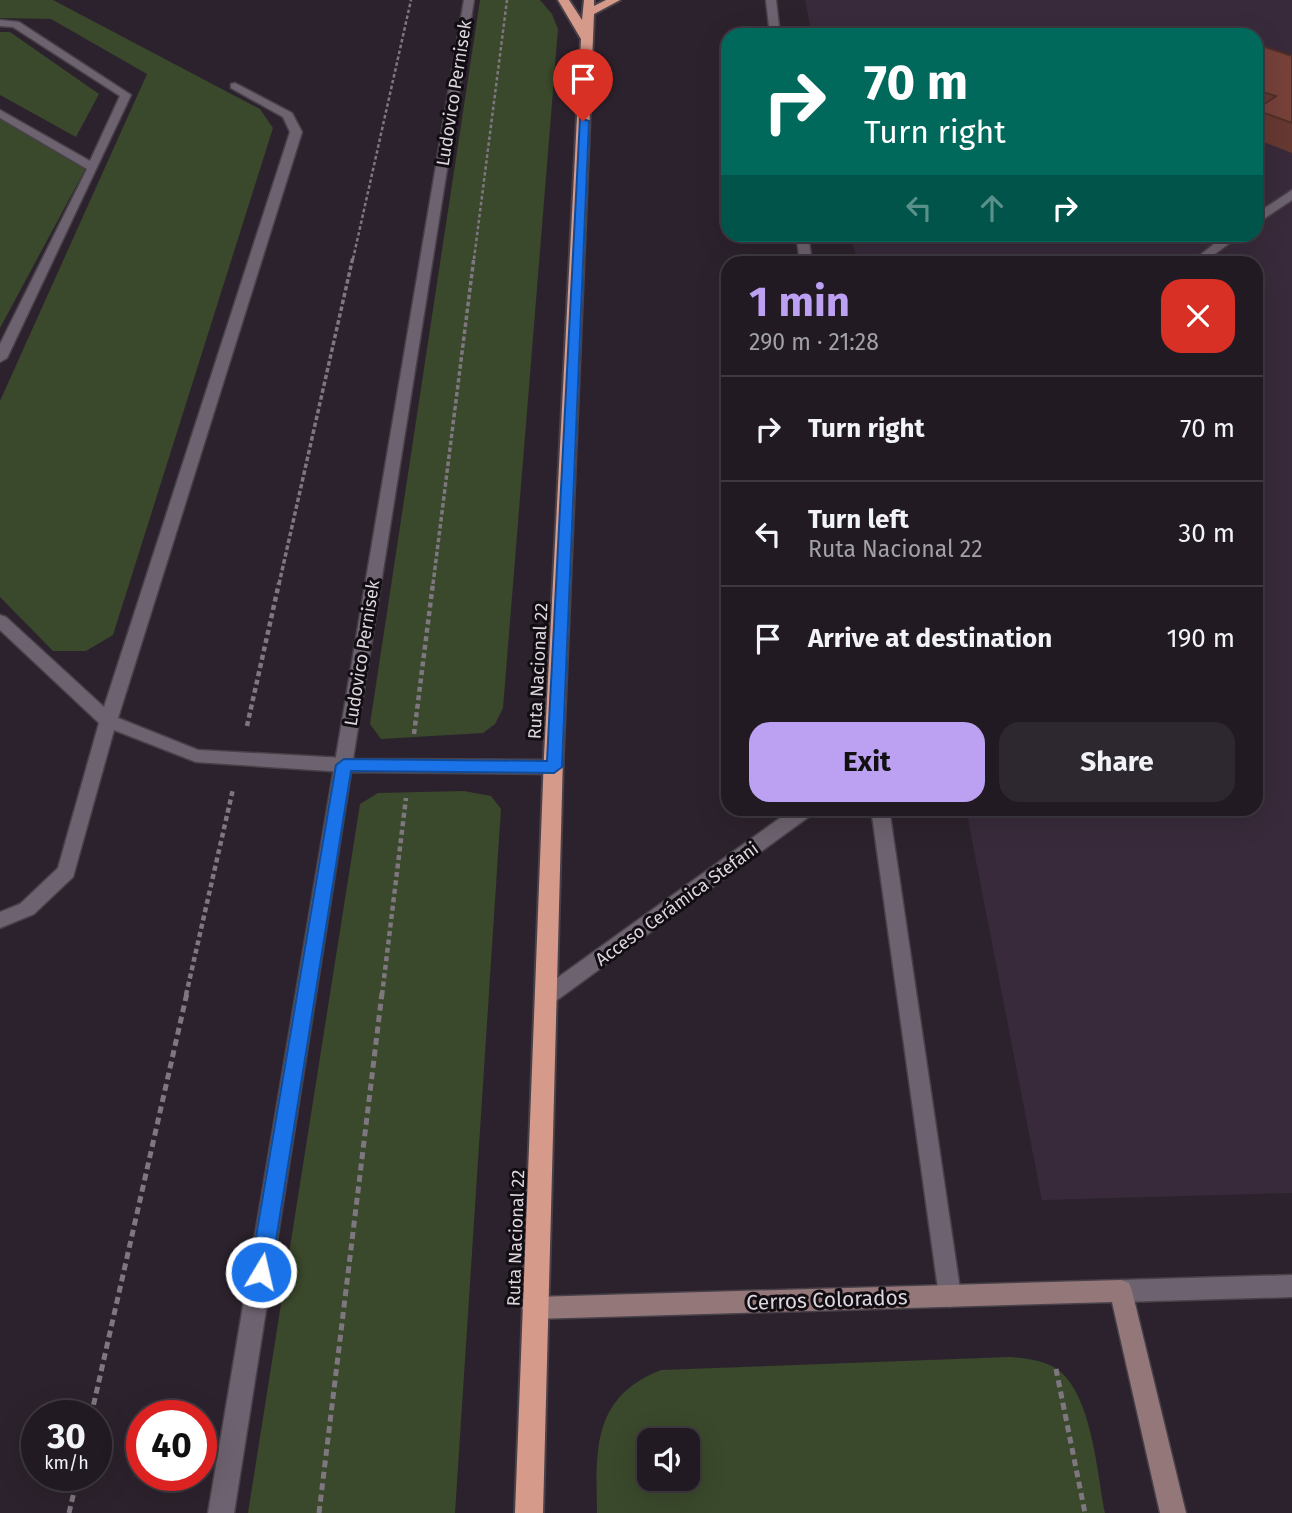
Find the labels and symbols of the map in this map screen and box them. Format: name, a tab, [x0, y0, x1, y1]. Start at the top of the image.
street label: Ludovico Pernisek	[432, 18, 477, 168]
pin	[553, 49, 613, 121]
street label: Ludovico Pernisek	[340, 578, 385, 728]
street label: Ruta Nacional 22	[523, 602, 553, 740]
street label: Acceso Cerámica Stefani	[591, 837, 763, 971]
street label: Ruta Nacional 22	[503, 1169, 529, 1307]
position arrow	[224, 1235, 298, 1309]
street label: Cerros Colorados	[746, 1284, 908, 1316]
speed limit sign: 40	[126, 1400, 217, 1491]

